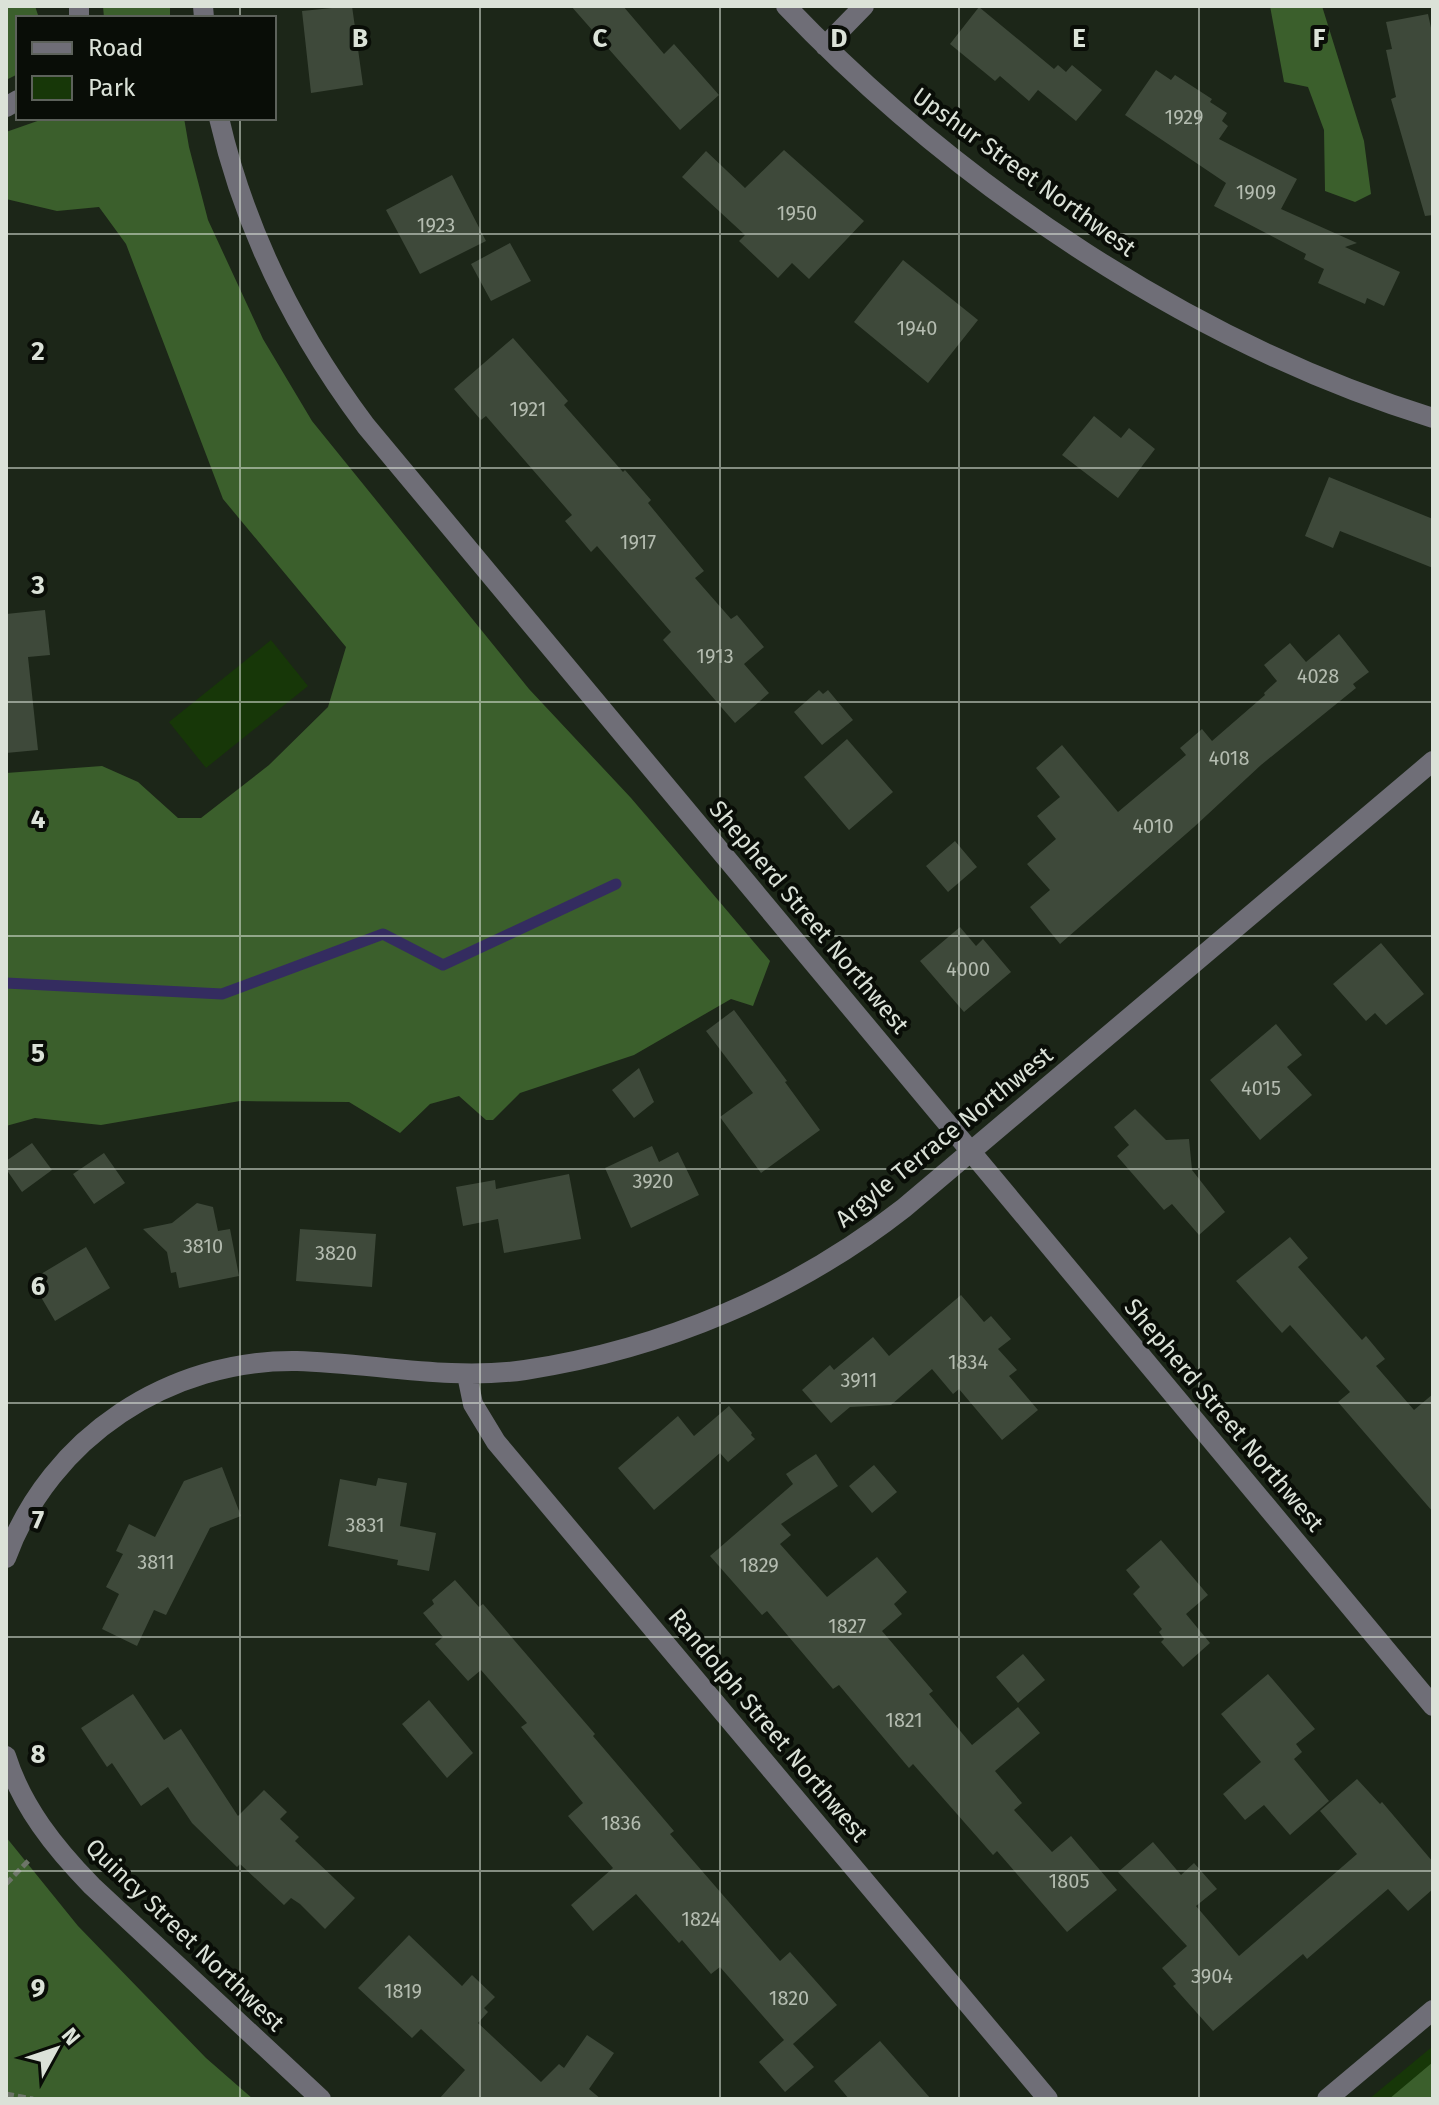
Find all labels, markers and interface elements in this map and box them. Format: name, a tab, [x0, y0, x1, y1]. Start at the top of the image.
legend	[16, 16, 276, 120]
text: B	[352, 23, 368, 54]
text: C	[593, 23, 608, 54]
text: D	[831, 23, 848, 54]
text: E	[1072, 23, 1086, 54]
text: F	[1313, 23, 1326, 54]
text: Road	[88, 34, 143, 62]
text: Park	[88, 74, 136, 102]
street label: Upshur Street Northwest	[907, 82, 1141, 263]
house number: 1929	[1165, 105, 1203, 129]
house number: 1909	[1236, 180, 1276, 204]
house number: 1950	[777, 201, 817, 225]
house number: 1923	[417, 213, 455, 237]
house number: 1940	[897, 316, 937, 340]
text: 2	[31, 336, 45, 367]
house number: 1921	[510, 397, 546, 421]
house number: 1917	[620, 530, 656, 554]
text: 3	[30, 570, 45, 601]
house number: 1913	[696, 644, 734, 668]
house number: 4028	[1297, 664, 1339, 688]
house number: 4018	[1209, 746, 1249, 770]
street label: Shepherd Street Northwest	[703, 795, 915, 1039]
text: 4	[31, 804, 46, 835]
house number: 4010	[1132, 814, 1174, 838]
house number: 4000	[946, 957, 990, 981]
text: 5	[31, 1038, 45, 1069]
street label: Argyle Terrace Northwest	[830, 1041, 1058, 1233]
house number: 4015	[1241, 1076, 1281, 1100]
house number: 3920	[633, 1169, 673, 1193]
house number: 3810	[183, 1234, 223, 1258]
house number: 3820	[315, 1241, 357, 1265]
text: 6	[31, 1271, 46, 1302]
street label: Shepherd Street Northwest	[1118, 1293, 1330, 1537]
house number: 1834	[948, 1350, 988, 1374]
house number: 3911	[841, 1368, 877, 1392]
text: 7	[32, 1505, 44, 1536]
house number: 3831	[345, 1513, 385, 1537]
house number: 3811	[137, 1550, 175, 1574]
house number: 1829	[739, 1553, 779, 1577]
street label: Randolph Street Northwest	[662, 1603, 874, 1847]
house number: 1827	[828, 1614, 866, 1638]
house number: 1821	[885, 1708, 923, 1732]
text: 8	[30, 1739, 46, 1770]
house number: 1836	[601, 1811, 641, 1835]
street label: Quincy Street Northwest	[80, 1833, 290, 2037]
house number: 1805	[1049, 1869, 1089, 1893]
house number: 1824	[681, 1907, 721, 1931]
house number: 3904	[1191, 1964, 1233, 1988]
text: 9	[31, 1973, 45, 2004]
house number: 1819	[384, 1979, 422, 2003]
house number: 1820	[769, 1986, 809, 2010]
north arrow	[16, 2009, 96, 2089]
text: N	[56, 2022, 86, 2051]

